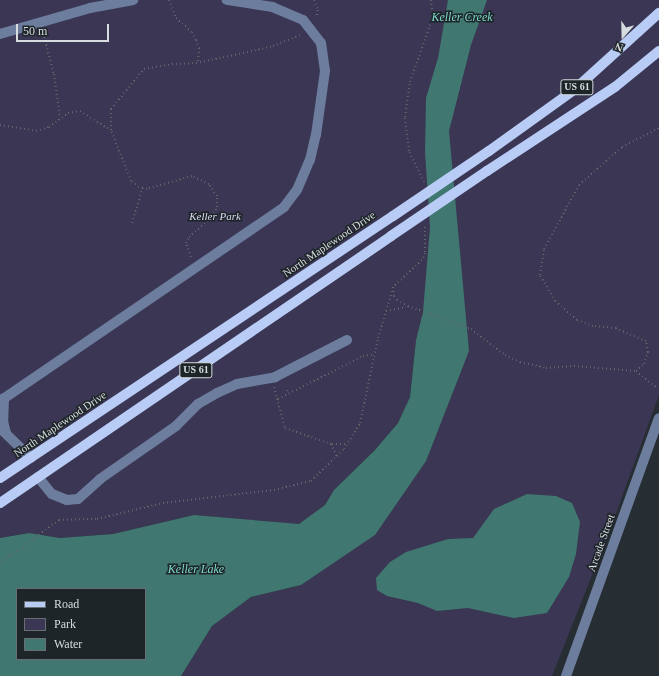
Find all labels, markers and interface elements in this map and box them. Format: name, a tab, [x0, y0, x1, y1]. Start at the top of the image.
water label: Keller Creek	[431, 11, 493, 25]
scale bar	[18, 16, 111, 42]
north arrow	[603, 16, 643, 56]
text: 50 m	[23, 24, 47, 38]
text: N	[613, 40, 625, 54]
road number: US 61	[560, 79, 594, 95]
street label: North Maplewood Drive	[280, 208, 378, 280]
park label: Keller Park	[189, 209, 241, 223]
road number: US 61	[179, 362, 213, 378]
street label: North Maplewood Drive	[11, 388, 109, 460]
street label: Arcade Street	[585, 512, 617, 574]
water label: Keller Lake	[168, 563, 224, 577]
legend	[16, 588, 146, 660]
text: Road	[54, 597, 79, 611]
text: Park	[54, 617, 76, 631]
text: Water	[54, 637, 82, 651]

